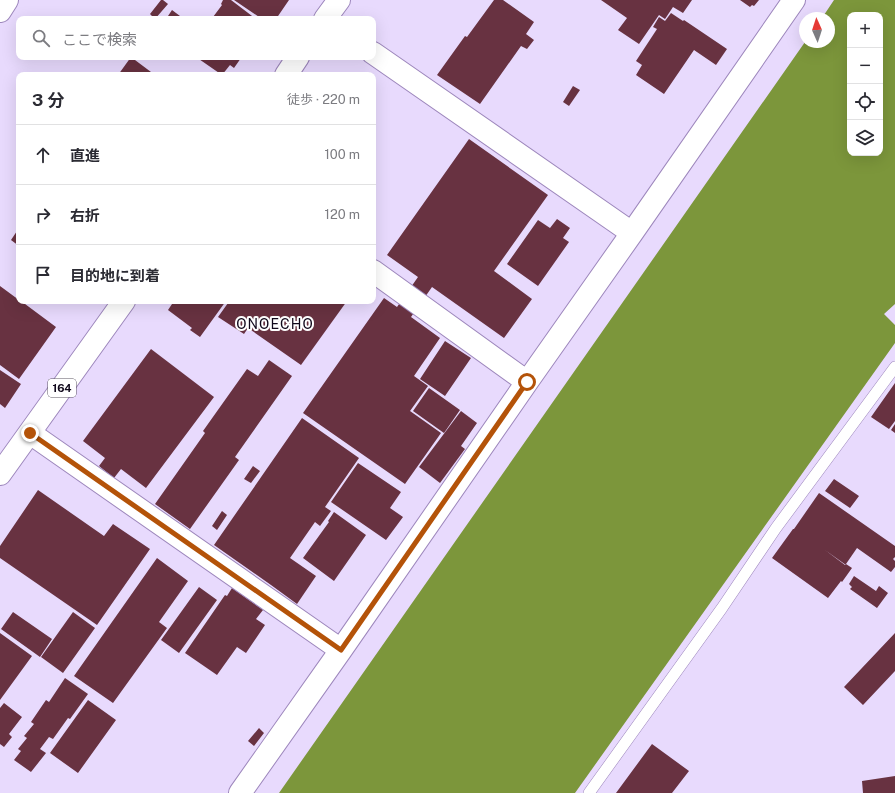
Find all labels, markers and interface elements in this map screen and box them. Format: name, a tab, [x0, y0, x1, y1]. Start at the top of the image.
north arrow	[799, 12, 835, 48]
map controls	[847, 12, 883, 156]
button: +	[847, 12, 883, 48]
search box	[16, 16, 376, 60]
icon: search	[30, 27, 52, 49]
text: ここで検索	[62, 31, 137, 48]
button: −	[847, 48, 883, 84]
button: locate	[847, 84, 883, 120]
text: 3 分	[32, 90, 64, 110]
text: 徒歩 · 220 m	[287, 92, 360, 107]
button: layers	[847, 120, 883, 156]
icon: ahead	[32, 144, 54, 166]
text: 直進	[70, 147, 100, 164]
text: 100 m	[324, 147, 360, 162]
icon: right	[32, 204, 54, 226]
text: 右折	[70, 207, 100, 224]
text: 120 m	[325, 207, 360, 222]
icon: arrive	[32, 264, 54, 286]
text: 目的地に到着	[70, 267, 160, 284]
district label: ONOECHO	[236, 316, 314, 332]
route start	[518, 373, 536, 391]
road number: 164	[48, 379, 76, 397]
route end	[21, 424, 39, 442]

